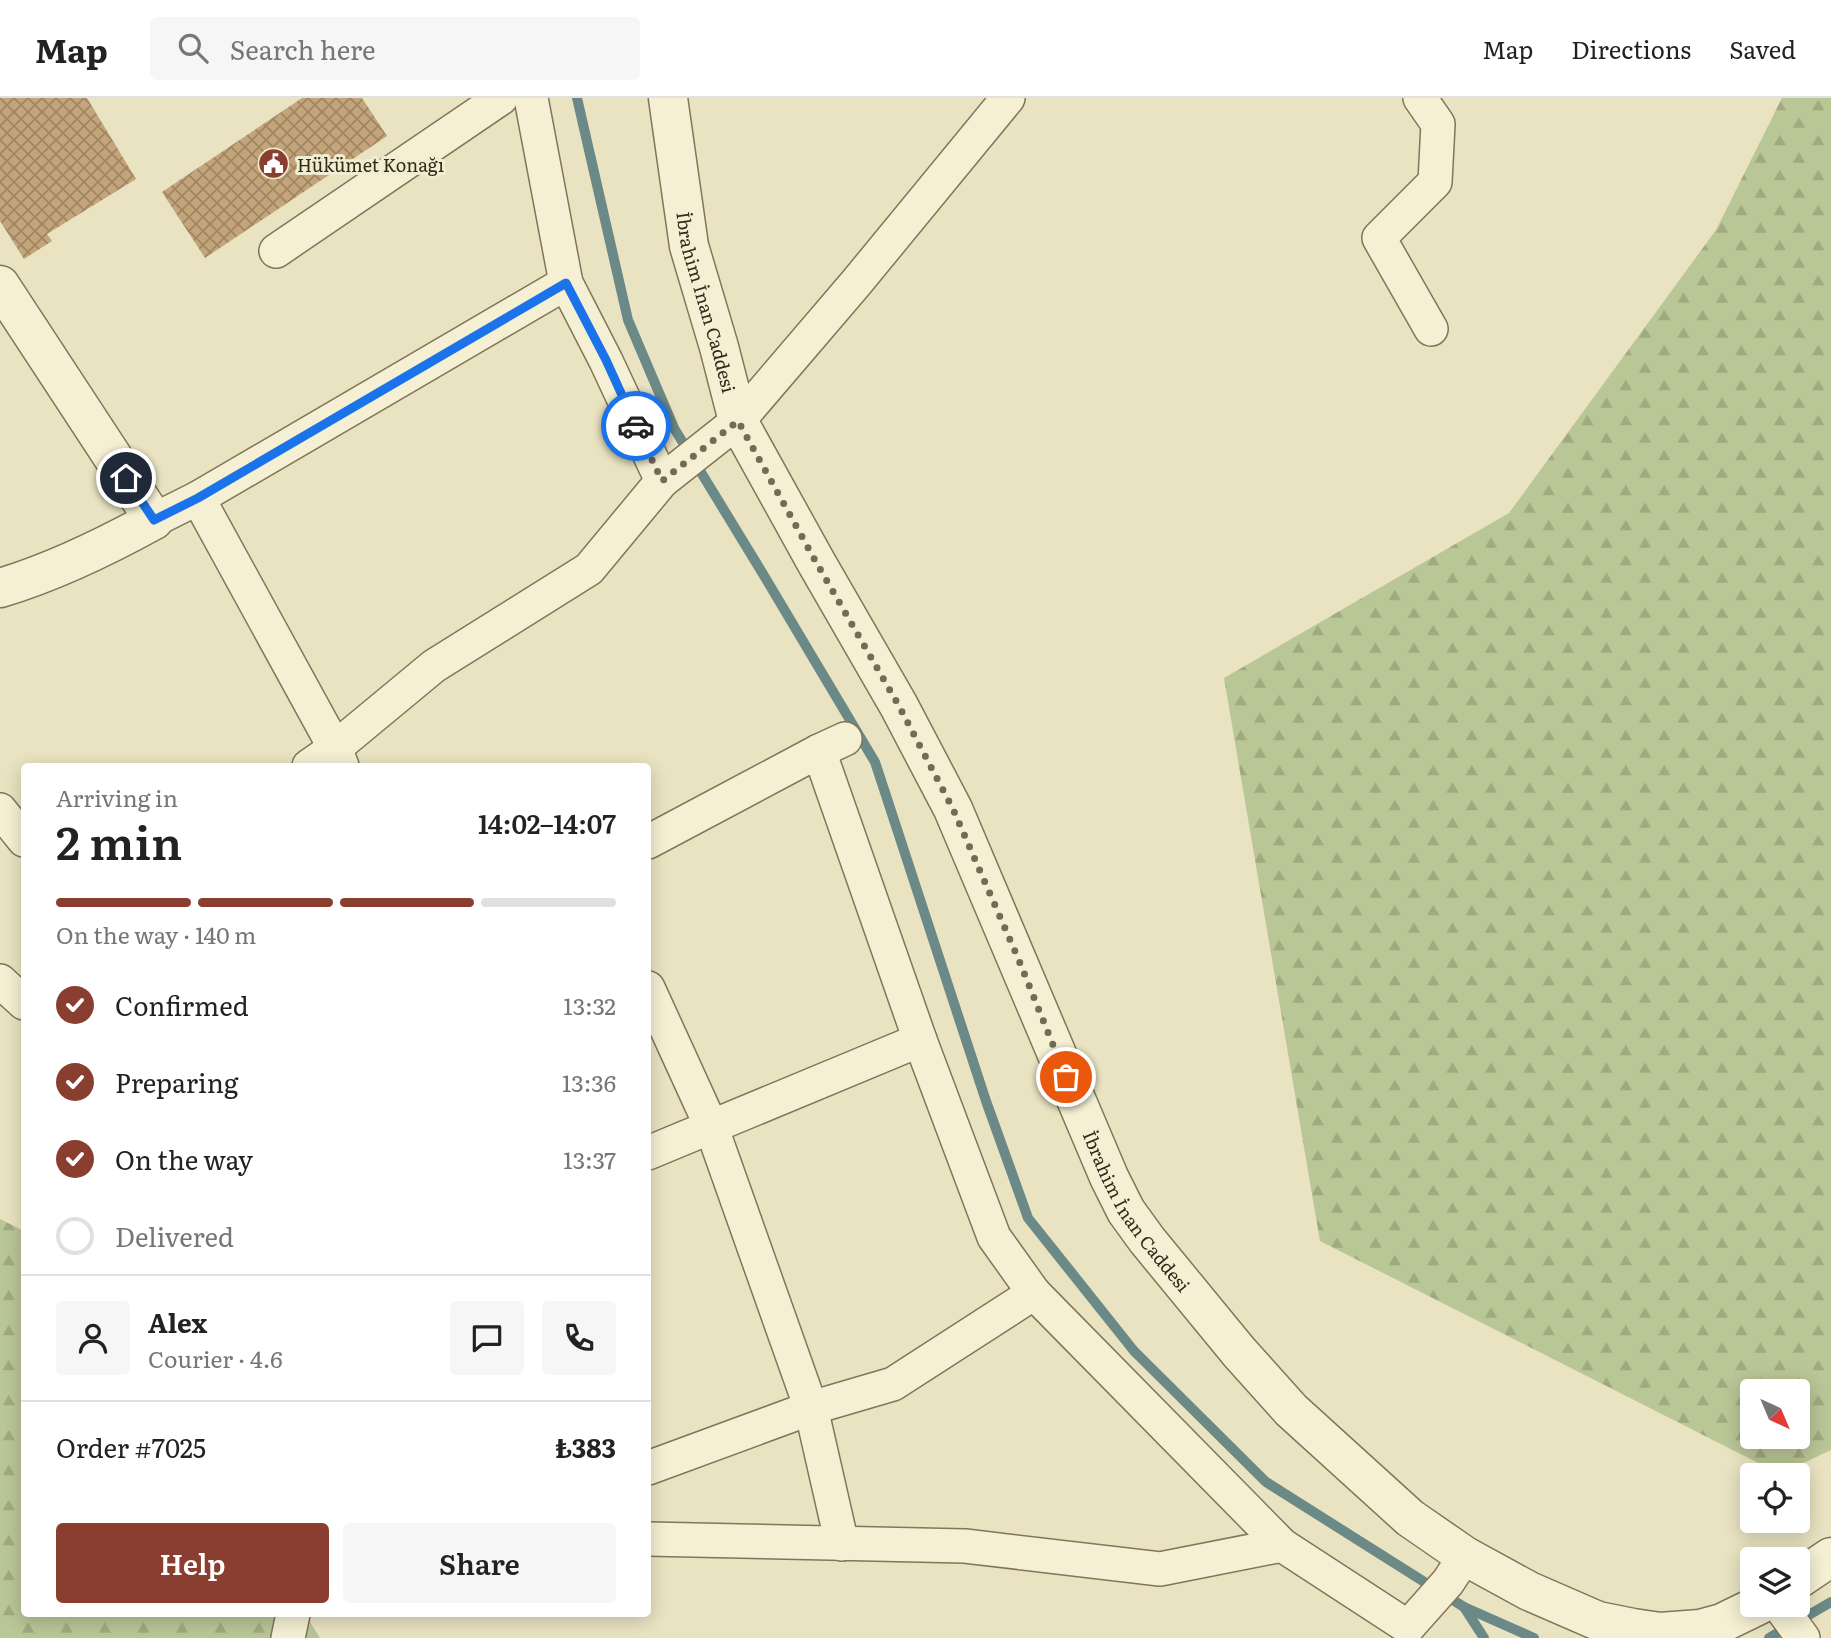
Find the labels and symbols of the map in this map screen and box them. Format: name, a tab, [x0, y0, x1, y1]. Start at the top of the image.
public building icon: Hükümet Konağı	[257, 147, 291, 181]
place label: Hükümet Konağı	[297, 151, 444, 178]
street label: İbrahim İnan Caddesi	[671, 210, 744, 395]
courier	[601, 391, 671, 461]
pin	[96, 448, 156, 508]
pin	[1036, 1047, 1096, 1107]
street label: İbrahim İnan Caddesi	[1077, 1126, 1197, 1297]
north arrow	[1740, 1379, 1810, 1449]

